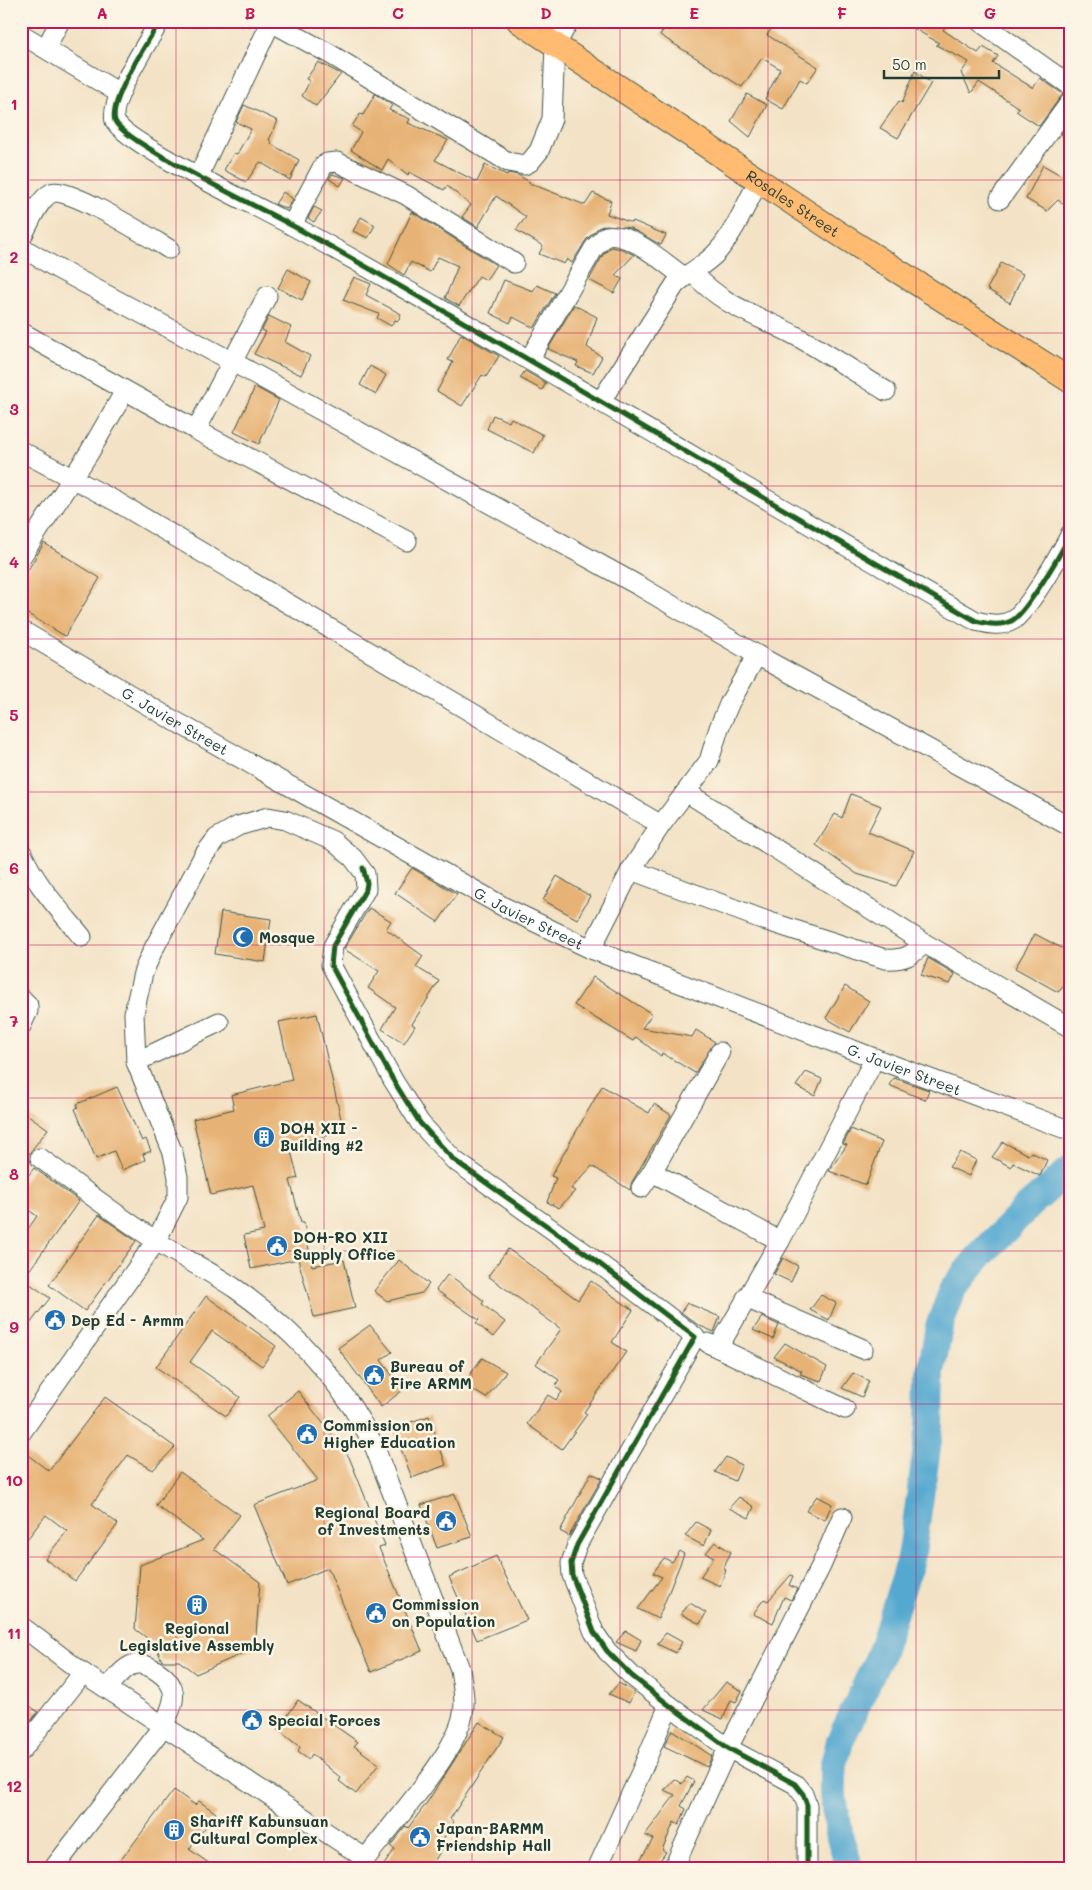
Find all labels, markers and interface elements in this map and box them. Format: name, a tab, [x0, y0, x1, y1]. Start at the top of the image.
text: A	[96, 2, 108, 23]
text: B	[245, 2, 255, 23]
text: C	[392, 2, 404, 23]
text: D	[540, 2, 552, 23]
text: E	[689, 2, 699, 23]
text: F	[837, 2, 847, 23]
text: G	[984, 2, 996, 23]
scale bar	[884, 48, 1000, 80]
text: 50 m	[892, 54, 927, 74]
text: 1	[10, 93, 18, 114]
street label: Rosales Street	[742, 165, 844, 241]
text: 2	[10, 246, 19, 267]
text: 3	[9, 398, 19, 419]
text: 4	[9, 551, 19, 572]
street label: G. Javier Street	[118, 682, 232, 759]
text: 5	[9, 704, 19, 725]
text: 6	[9, 857, 19, 878]
street label: G. Javier Street	[471, 882, 587, 954]
mosque icon: Mosque	[231, 925, 255, 949]
place label: Mosque	[259, 927, 315, 947]
text: 7	[10, 1010, 19, 1031]
street label: G. Javier Street	[845, 1039, 964, 1099]
place label: DOH XII - Building #2	[280, 1118, 363, 1155]
building icon: DOH XII - Building #2	[252, 1125, 276, 1149]
text: 8	[9, 1163, 19, 1184]
place label: DOH-RO XII Supply Office	[293, 1227, 396, 1264]
public building icon: DOH-RO XII Supply Office	[265, 1234, 289, 1258]
public building icon: Dep Ed - Armm	[43, 1308, 67, 1332]
place label: Dep Ed - Armm	[71, 1310, 184, 1330]
text: 9	[9, 1316, 19, 1337]
place label: Bureau of Fire ARMM	[390, 1356, 472, 1393]
public building icon: Bureau of Fire ARMM	[362, 1363, 386, 1387]
place label: Commission on Higher Education	[323, 1415, 455, 1452]
public building icon: Commission on Higher Education	[295, 1422, 319, 1446]
text: 10	[5, 1469, 23, 1490]
place label: Regional Board of Investments	[315, 1502, 430, 1539]
public building icon: Regional Board of Investments	[434, 1509, 458, 1533]
building icon: Regional Legislative Assembly	[185, 1593, 209, 1617]
place label: Commission on Population	[392, 1594, 495, 1631]
public building icon: Commission on Population	[364, 1601, 388, 1625]
place label: Regional Legislative Assembly	[120, 1618, 274, 1655]
text: 11	[7, 1622, 21, 1643]
public building icon: Special Forces	[240, 1708, 264, 1732]
place label: Special Forces	[268, 1710, 381, 1730]
text: 12	[6, 1775, 22, 1796]
place label: Shariff Kabunsuan Cultural Complex	[190, 1811, 328, 1848]
building icon: Shariff Kabunsuan Cultural Complex	[162, 1818, 186, 1842]
place label: Japan-BARMM Friendship Hall	[436, 1818, 551, 1855]
public building icon: Japan-BARMM Friendship Hall	[408, 1825, 432, 1849]

